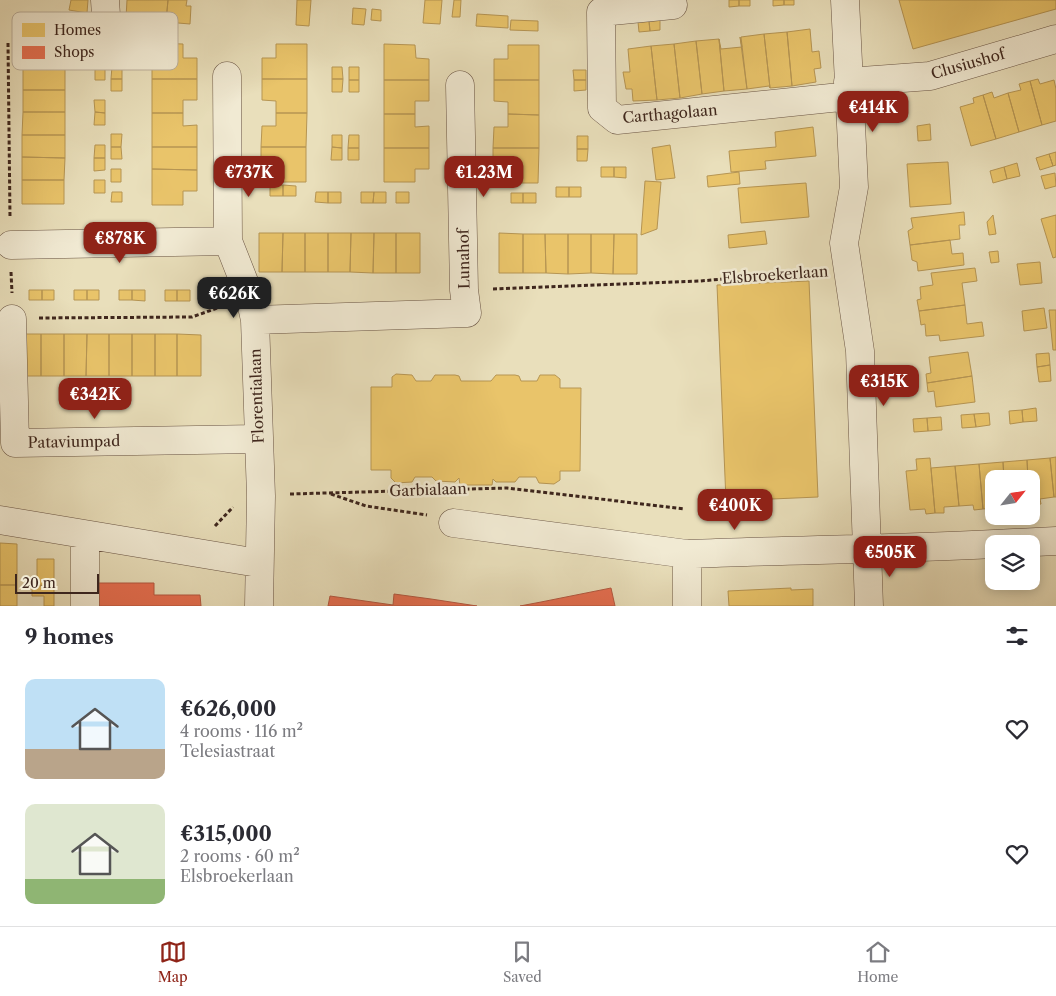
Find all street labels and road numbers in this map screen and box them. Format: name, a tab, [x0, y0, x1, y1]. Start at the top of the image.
street label: Clusiushof	[929, 43, 1009, 83]
street label: Carthagolaan	[622, 100, 719, 127]
street label: Lunahof	[453, 227, 474, 289]
street label: Elsbroekerlaan	[721, 261, 829, 288]
street label: Florentialaan	[245, 348, 268, 444]
street label: Pataviumpad	[28, 431, 120, 452]
street label: Garbialaan	[389, 479, 468, 500]

